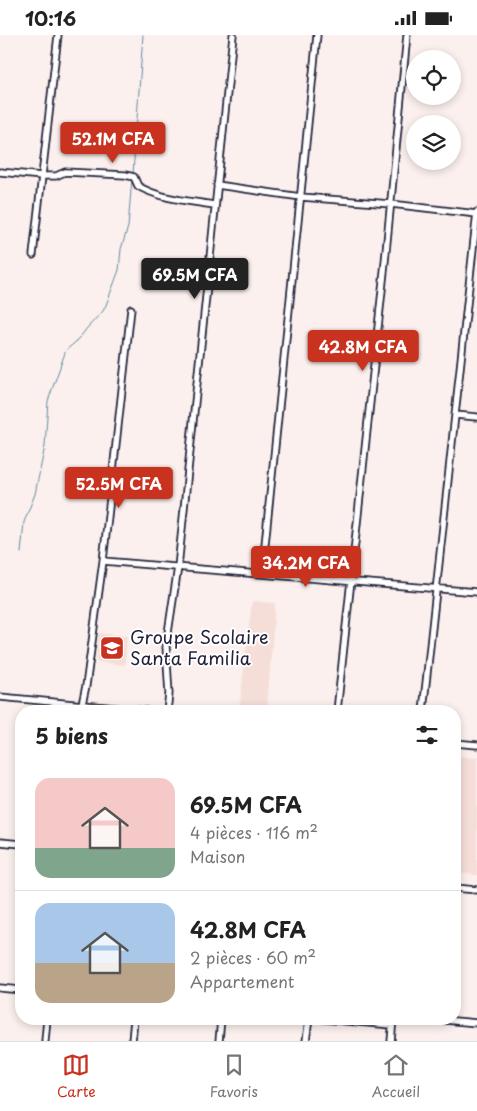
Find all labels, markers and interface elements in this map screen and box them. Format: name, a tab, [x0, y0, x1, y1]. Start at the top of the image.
text: 10:16	[25, 4, 76, 32]
map controls	[406, 50, 461, 170]
button: locate	[406, 50, 461, 105]
button: layers	[406, 115, 461, 170]
pin: 52.1M CFA	[56, 121, 170, 164]
text: 52.1M CFA	[71, 126, 155, 150]
pin: 69.5M CFA	[138, 257, 252, 300]
text: 69.5M CFA	[152, 262, 238, 286]
pin: 42.8M CFA	[306, 329, 420, 372]
text: 42.8M CFA	[319, 334, 407, 358]
pin: 52.5M CFA	[62, 467, 176, 509]
text: 52.5M CFA	[76, 471, 162, 495]
pin: 34.2M CFA	[249, 545, 363, 588]
text: 34.2M CFA	[262, 550, 350, 574]
place label: Groupe Scolaire Santa Familia	[130, 623, 269, 671]
school or university icon: Groupe Scolaire Santa Familia	[99, 635, 125, 661]
text: 5 biens	[35, 719, 108, 751]
icon: filters	[413, 721, 441, 749]
text: 69.5M CFA	[190, 788, 302, 820]
icon: home	[75, 798, 135, 858]
text: 4 pièces · 116 m²	[190, 820, 318, 844]
text: Maison	[190, 844, 245, 868]
text: 42.8M CFA	[190, 913, 306, 945]
icon: home	[75, 923, 135, 983]
text: 2 pièces · 60 m²	[190, 945, 316, 969]
text: Appartement	[190, 969, 294, 993]
tab: Carte	[57, 1051, 96, 1102]
tab: Favoris	[210, 1051, 258, 1102]
tab: Accueil	[372, 1051, 420, 1102]

